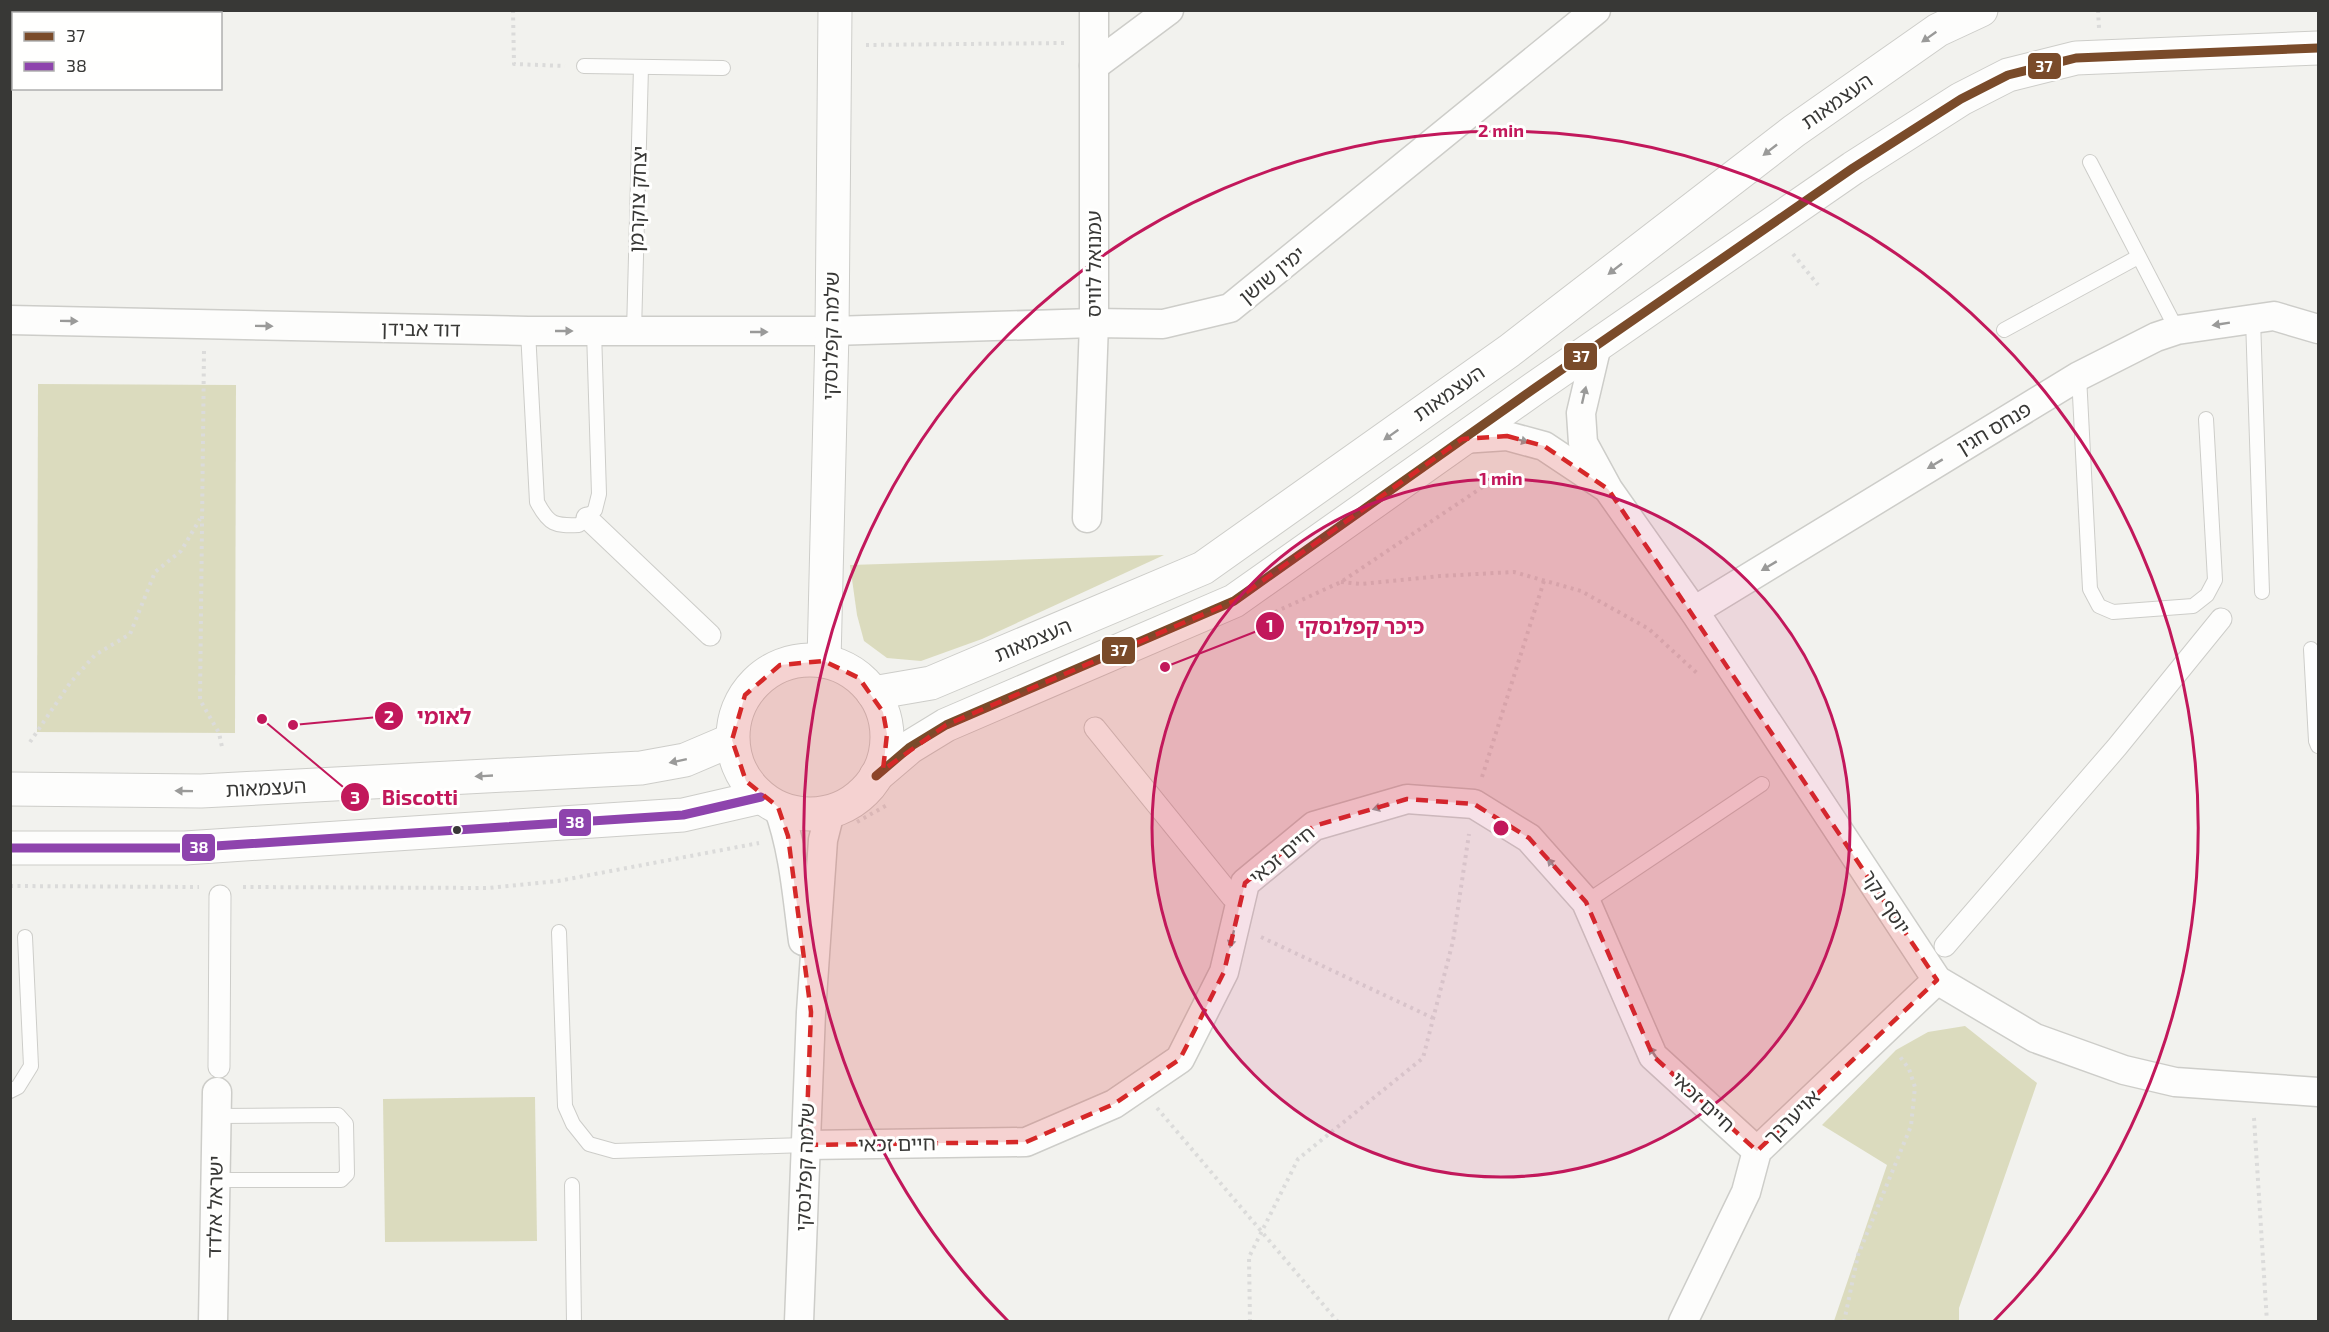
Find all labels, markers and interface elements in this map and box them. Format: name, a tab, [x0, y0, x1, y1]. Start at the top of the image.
legend	[12, 12, 222, 90]
text: 37	[66, 24, 85, 46]
one-way arrow	[1921, 31, 1937, 43]
line badge: 37	[2027, 52, 2062, 80]
text: 38	[66, 54, 87, 76]
text: 37	[2035, 56, 2053, 75]
street label: העצמאות	[1796, 67, 1877, 133]
text: 2 min	[1478, 119, 1524, 141]
one-way arrow	[1762, 143, 1778, 156]
street label: יצחק צוקרמן	[623, 145, 651, 253]
street label: עמנואל לוויס	[1081, 210, 1105, 318]
street label: ימין שושן	[1234, 240, 1309, 308]
one-way arrow	[1608, 262, 1623, 274]
street label: שלמה קפלנסקי	[817, 271, 843, 401]
street label: דוד אבידן	[381, 315, 461, 341]
one-way arrow	[59, 317, 78, 326]
one-way arrow	[2211, 319, 2230, 328]
one-way arrow	[254, 321, 273, 330]
one-way arrow	[554, 326, 573, 336]
one-way arrow	[749, 327, 768, 336]
line badge: 37	[1563, 342, 1598, 371]
text: 37	[1572, 346, 1590, 365]
street label: העצמאות	[1408, 359, 1489, 425]
one-way arrow	[1580, 386, 1590, 405]
street label: פנחס חגין	[1952, 396, 2035, 459]
one-way arrow	[1383, 428, 1399, 440]
one-way arrow	[1511, 435, 1529, 445]
one-way arrow	[1926, 459, 1943, 469]
text: 1 min	[1479, 467, 1523, 489]
one-way arrow	[1761, 560, 1777, 571]
callout: כיכר קפלנסקי	[1255, 607, 1436, 646]
street label: העצמאות	[991, 612, 1075, 666]
text: כיכר קפלנסקי	[1298, 613, 1424, 638]
text: 1	[1266, 614, 1274, 636]
line badge: 37	[1101, 636, 1136, 665]
text: 37	[1110, 640, 1128, 659]
callout: לאומי	[374, 697, 483, 736]
text: לאומי	[417, 703, 472, 728]
text: 2	[384, 705, 394, 727]
one-way arrow	[668, 757, 687, 766]
one-way arrow	[474, 772, 493, 781]
street label: העצמאות	[225, 773, 307, 801]
callout: Biscotti	[340, 778, 470, 817]
text: Biscotti	[382, 784, 458, 809]
one-way arrow	[175, 786, 194, 796]
text: 3	[350, 786, 360, 808]
one-way arrow	[1372, 803, 1390, 812]
line badge: 38	[558, 808, 592, 837]
text: 38	[565, 812, 585, 831]
centre of rings	[1491, 818, 1511, 838]
street label: חיים זכאי	[1244, 820, 1319, 888]
unlabelled marker	[451, 824, 463, 836]
line badge: 38	[181, 833, 216, 862]
text: 38	[189, 837, 209, 856]
one-way arrow	[1547, 858, 1560, 873]
street label: יוסף נקר	[1857, 865, 1916, 938]
one-way arrow	[1227, 930, 1237, 948]
one-way arrow	[1648, 1045, 1659, 1062]
street label: חיים זכאי	[1667, 1066, 1740, 1137]
street label: אויערבך	[1758, 1084, 1824, 1149]
street label: שלמה קפלנסקי	[790, 1102, 818, 1232]
street label: חיים זכאי	[858, 1130, 936, 1156]
street label: ישראל אלדד	[201, 1155, 227, 1259]

